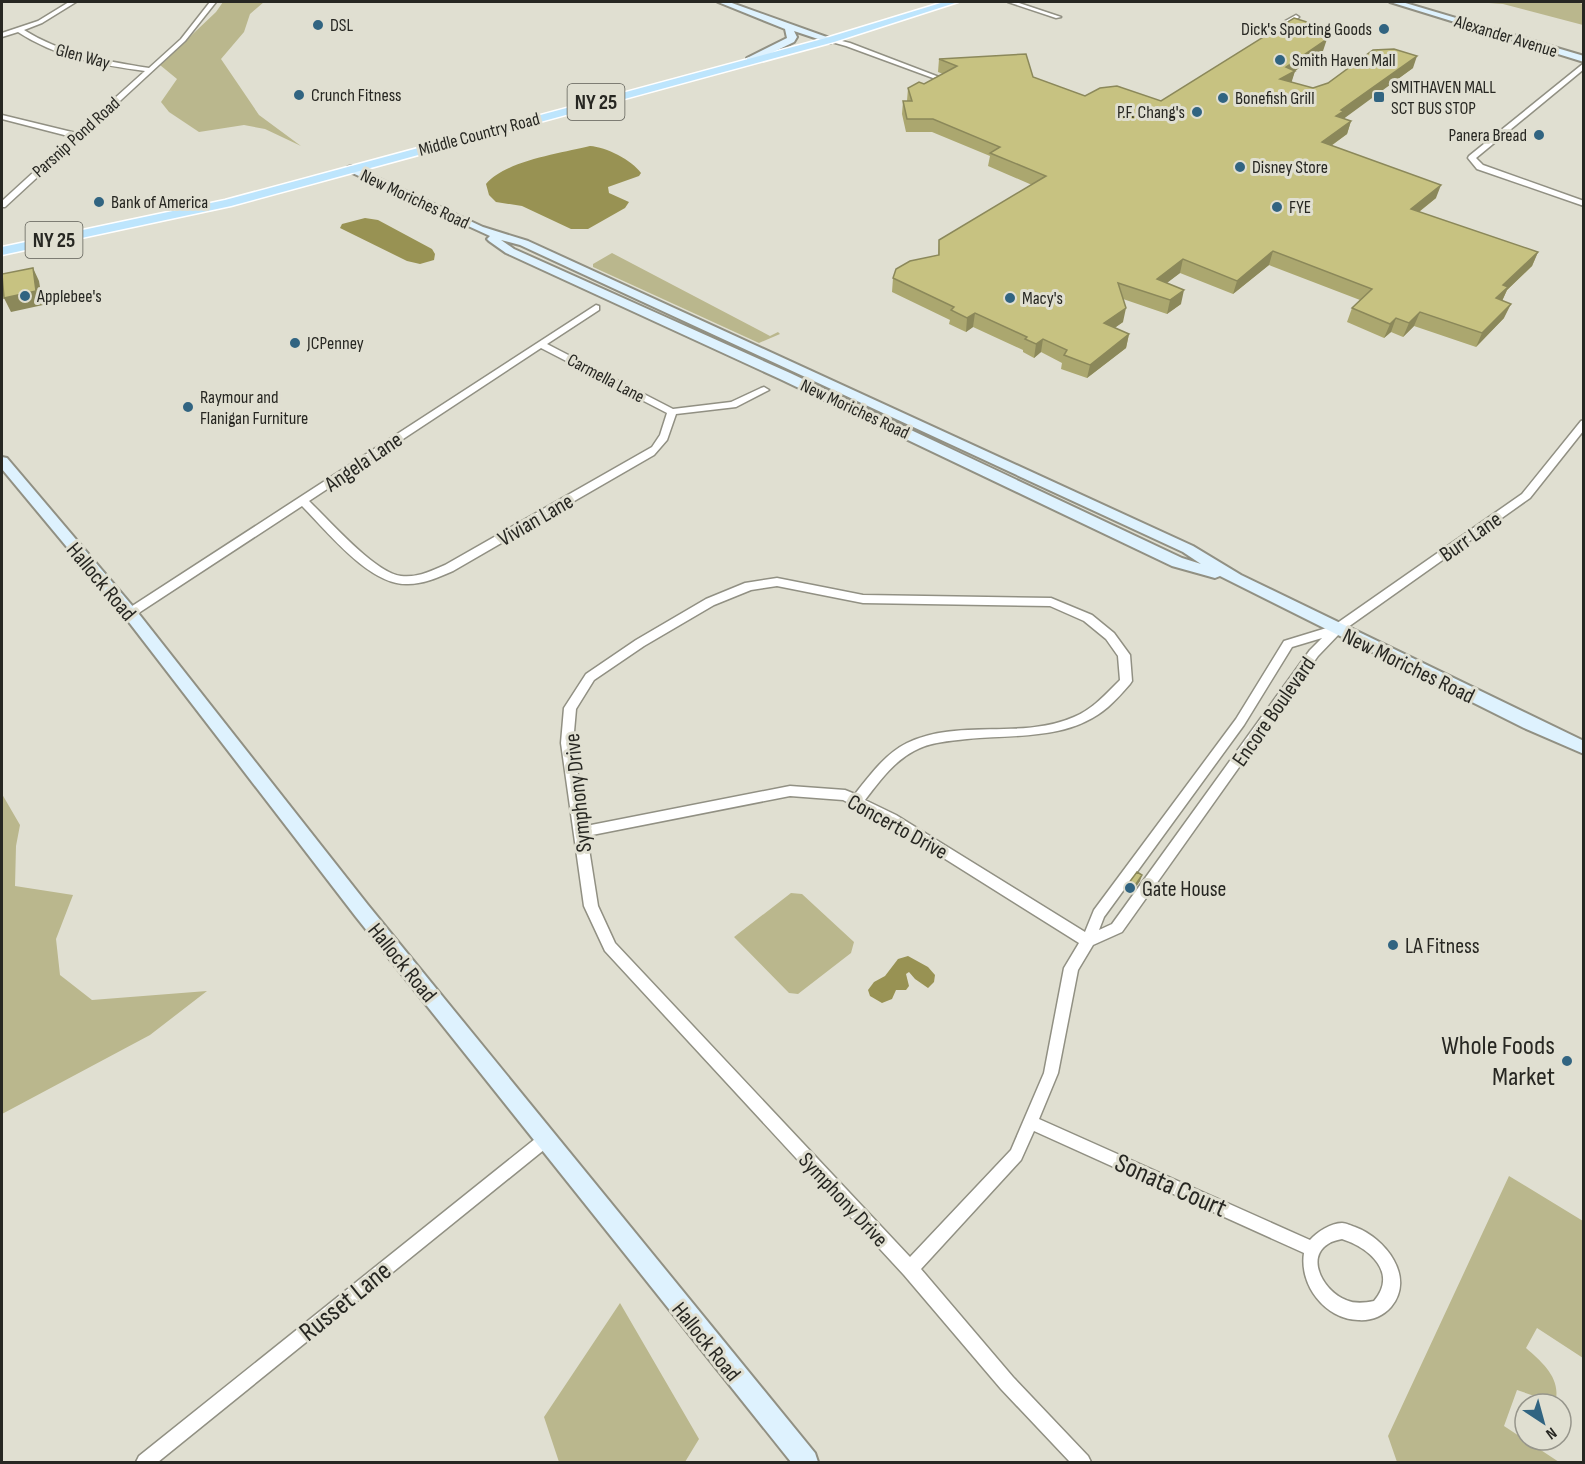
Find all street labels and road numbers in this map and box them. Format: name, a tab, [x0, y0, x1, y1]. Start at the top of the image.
street label: Alexander Avenue	[1451, 11, 1560, 62]
street label: Glen Way	[54, 39, 112, 74]
road number: NY 25	[568, 84, 624, 120]
street label: Parsnip Pond Road	[28, 93, 124, 182]
street label: Middle Country Road	[416, 108, 542, 161]
street label: New Moriches Road	[357, 165, 472, 234]
road number: NY 25	[26, 222, 82, 258]
street label: Carmella Lane	[564, 349, 648, 408]
street label: New Moriches Road	[797, 375, 912, 444]
street label: Angela Lane	[319, 427, 408, 499]
street label: Vivian Lane	[493, 488, 578, 553]
street label: Burr Lane	[1434, 506, 1507, 568]
street label: Hallock Road	[60, 537, 142, 627]
street label: New Moriches Road	[1338, 623, 1479, 710]
street label: Encore Boulevard	[1227, 652, 1322, 772]
street label: Symphony Drive	[559, 732, 598, 854]
street label: Concerto Drive	[842, 789, 952, 866]
street label: Hallock Road	[362, 918, 442, 1008]
street label: Symphony Drive	[792, 1147, 893, 1253]
street label: Sonata Court	[1110, 1147, 1232, 1225]
street label: Russet Lane	[293, 1255, 398, 1348]
street label: Hallock Road	[666, 1297, 746, 1387]

